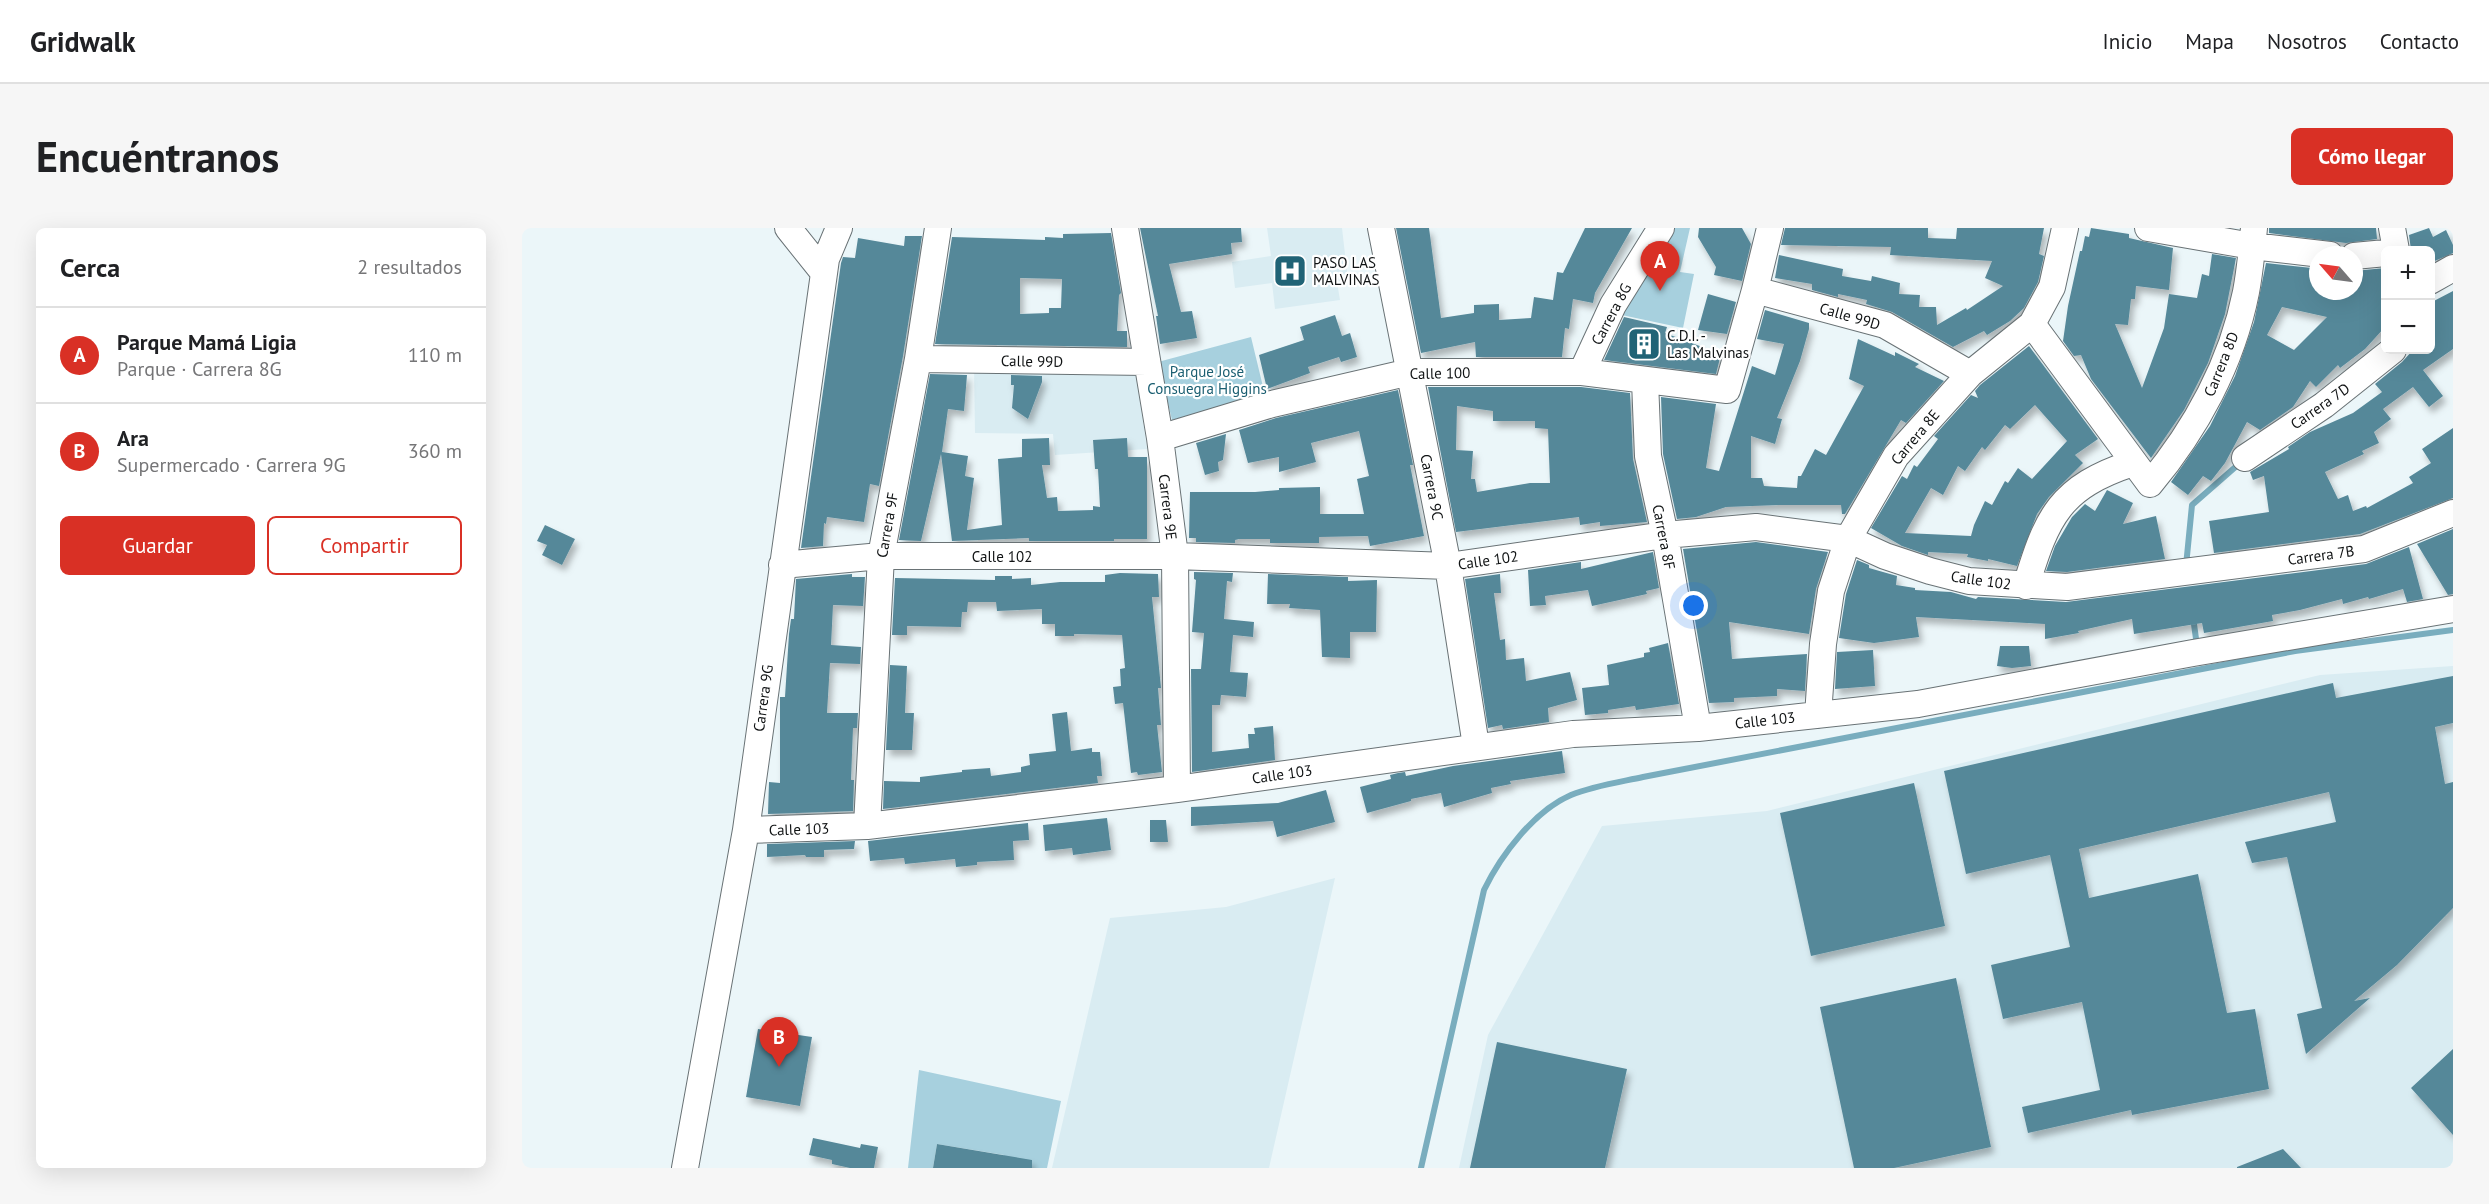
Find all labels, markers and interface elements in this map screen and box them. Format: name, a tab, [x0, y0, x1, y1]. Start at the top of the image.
text: Gridwalk	[30, 23, 136, 60]
text: Inicio	[2103, 28, 2152, 55]
text: Mapa	[2185, 28, 2234, 55]
text: Nosotros	[2267, 28, 2347, 55]
text: Contacto	[2380, 28, 2459, 55]
button: Cómo llegar	[2291, 128, 2453, 185]
text: Encuéntranos	[36, 129, 279, 184]
pin: A	[1640, 242, 1680, 291]
north arrow	[2309, 246, 2363, 300]
map controls	[2381, 246, 2435, 354]
button: +	[2381, 246, 2435, 300]
text: Cerca	[60, 251, 120, 284]
hospital icon: PASO LAS MALVINAS	[1272, 253, 1308, 289]
place label: PASO LAS MALVINAS	[1313, 253, 1380, 289]
text: 2 resultados	[357, 254, 462, 280]
street label: Carrera 8G	[1587, 280, 1635, 348]
street label: Calle 99D	[1817, 298, 1883, 334]
button: −	[2381, 300, 2435, 354]
building icon: C.D.I. - Las Malvinas	[1626, 326, 1662, 362]
place label: C.D.I. - Las Malvinas	[1667, 326, 1749, 362]
text: Parque Mamá Ligia	[117, 328, 297, 356]
street label: Carrera 8D	[2199, 329, 2243, 399]
text: A	[73, 342, 86, 368]
text: 110 m	[408, 342, 462, 368]
street label: Calle 99D	[1001, 351, 1063, 371]
text: Parque · Carrera 8G	[117, 356, 282, 382]
park label: Parque José Consuegra Higgins	[1147, 362, 1267, 398]
street label: Calle 100	[1410, 363, 1470, 383]
street label: Carrera 7D	[2287, 379, 2353, 433]
street label: Carrera 8E	[1886, 405, 1944, 469]
text: Ara	[117, 424, 149, 452]
text: B	[74, 438, 85, 464]
text: 360 m	[408, 438, 462, 464]
text: Supermercado · Carrera 9G	[117, 452, 346, 478]
street label: Carrera 9C	[1416, 452, 1448, 522]
street label: Carrera 9E	[1155, 473, 1181, 541]
street label: Carrera 9F	[872, 491, 902, 559]
street label: Carrera 8F	[1648, 503, 1680, 571]
button: Guardar	[60, 516, 255, 575]
button: Compartir	[267, 516, 462, 575]
street label: Carrera 7B	[2286, 541, 2356, 569]
street label: Calle 102	[1457, 546, 1519, 574]
street label: Calle 102	[972, 547, 1032, 566]
street label: Calle 102	[1950, 566, 2012, 594]
your location	[1679, 591, 1708, 620]
street label: Carrera 9G	[749, 663, 777, 733]
street label: Calle 103	[1734, 707, 1796, 733]
street label: Calle 103	[1251, 760, 1313, 788]
street label: Calle 103	[768, 818, 830, 840]
pin: B	[760, 1018, 798, 1067]

